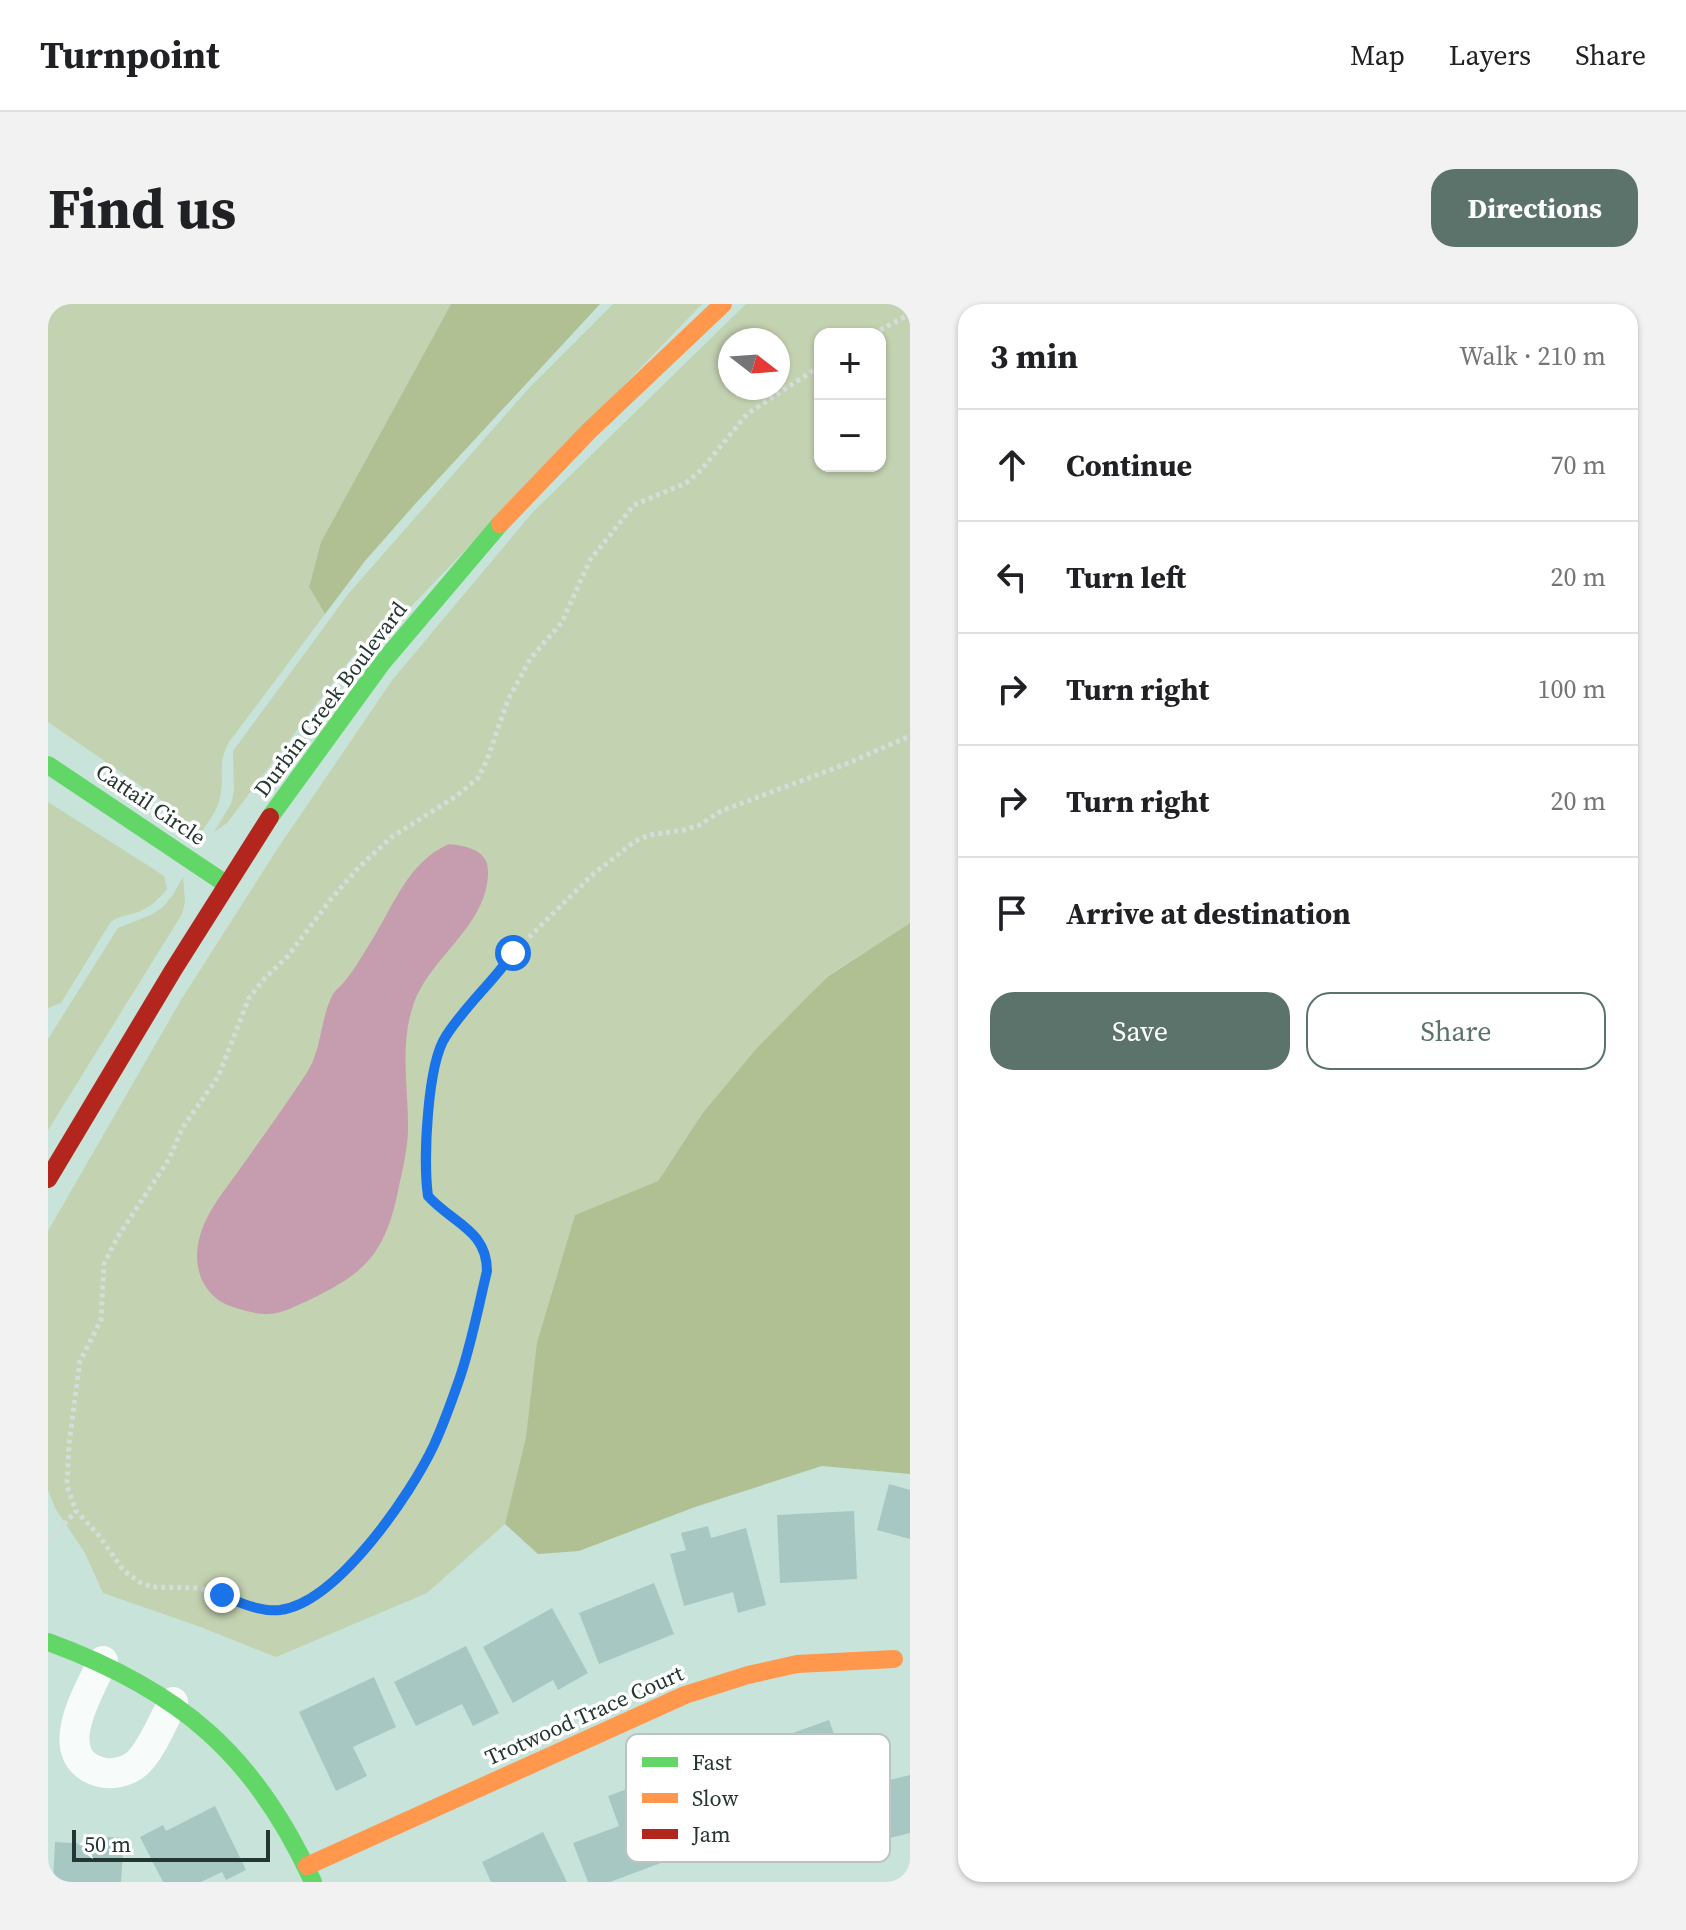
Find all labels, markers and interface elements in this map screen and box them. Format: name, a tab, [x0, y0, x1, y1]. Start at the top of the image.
text: Turnpoint	[40, 29, 220, 81]
text: Map	[1350, 36, 1405, 74]
text: Layers	[1449, 36, 1531, 74]
text: Share	[1575, 36, 1646, 74]
button: Directions	[1431, 169, 1638, 247]
text: Find us	[48, 170, 236, 247]
north arrow	[718, 328, 790, 400]
map controls	[814, 328, 886, 472]
button: +	[814, 328, 886, 400]
text: 3 min	[990, 333, 1078, 379]
text: Walk · 210 m	[1459, 338, 1606, 374]
button: −	[814, 400, 886, 472]
icon: ahead	[990, 443, 1034, 487]
text: Continue	[1066, 445, 1192, 486]
text: 70 m	[1551, 447, 1606, 483]
icon: left	[990, 555, 1034, 599]
text: Turn left	[1066, 557, 1186, 598]
text: 20 m	[1551, 559, 1606, 595]
street label: Durbin Creek Boulevard	[247, 595, 414, 803]
icon: right	[990, 667, 1034, 711]
text: Turn right	[1066, 669, 1209, 710]
text: 100 m	[1538, 671, 1606, 707]
street label: Cattail Circle	[90, 756, 212, 852]
icon: right	[990, 779, 1034, 823]
text: Turn right	[1066, 781, 1209, 822]
text: 20 m	[1551, 783, 1606, 819]
icon: arrive	[990, 891, 1034, 935]
text: Arrive at destination	[1066, 893, 1351, 934]
route start	[495, 935, 531, 971]
button: Save	[990, 992, 1290, 1070]
button: Share	[1306, 992, 1606, 1070]
route end	[204, 1577, 240, 1613]
street label: Trotwood Trace Court	[480, 1657, 689, 1772]
legend	[626, 1734, 890, 1862]
text: Fast	[692, 1747, 733, 1777]
text: Slow	[692, 1783, 739, 1813]
text: Jam	[691, 1819, 731, 1849]
scale bar	[72, 1826, 270, 1862]
text: 50 m	[84, 1829, 131, 1859]

